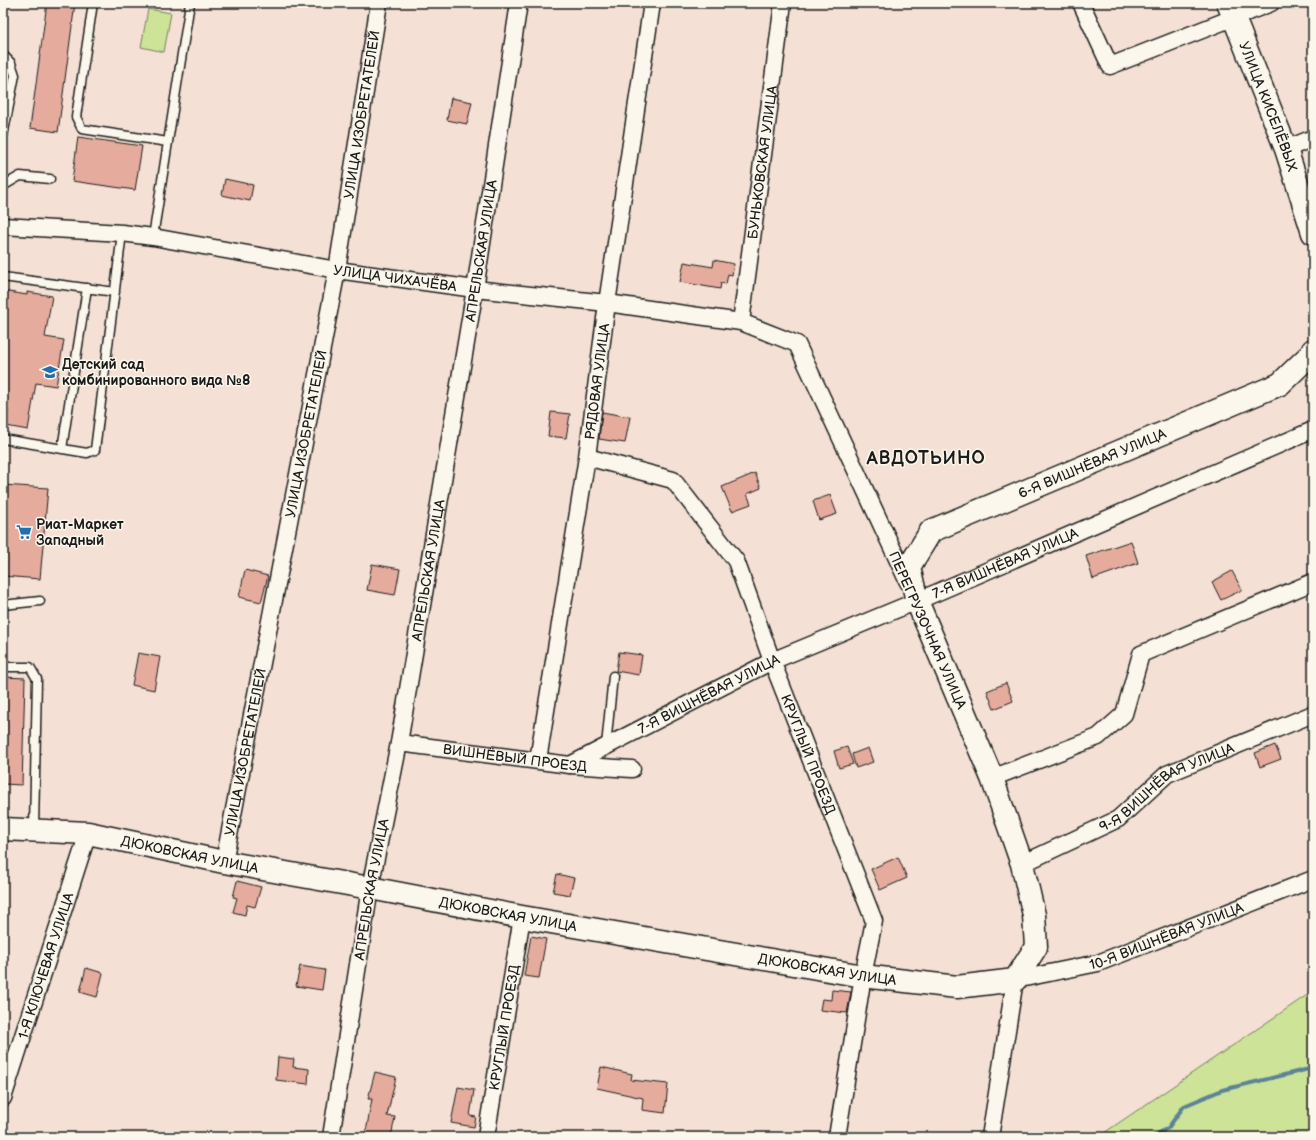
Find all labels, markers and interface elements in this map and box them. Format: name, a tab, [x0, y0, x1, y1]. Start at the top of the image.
street label: УЛИЦА ИЗОБРЕТАТЕЛЕЙ	[340, 29, 384, 200]
street label: УЛИЦА КИСЕЛЁВЫХ	[1235, 39, 1301, 174]
street label: БУНЬКОВСКАЯ УЛИЦА	[744, 84, 781, 240]
street label: АПРЕЛЬСКАЯ УЛИЦА	[462, 178, 501, 324]
street label: УЛИЦА ЧИХАЧЁВА	[332, 262, 458, 295]
street label: РЯДОВАЯ УЛИЦА	[581, 322, 613, 441]
street label: УЛИЦА ИЗОБРЕТАТЕЛЕЙ	[282, 349, 331, 519]
place label: Детский сад комбинированного вида №8	[62, 356, 250, 389]
school or university icon: Детский сад комбинированного вида №8	[41, 363, 59, 381]
street label: 6-Я ВИШНЁВАЯ УЛИЦА	[1016, 425, 1169, 502]
district label: АВДОТЬИНО	[865, 448, 986, 469]
street label: АПРЕЛЬСКАЯ УЛИЦА	[408, 498, 449, 644]
place label: Риат-Маркет Западный	[36, 516, 124, 549]
supermarket icon: Риат-Маркет Западный	[15, 523, 33, 541]
street label: 7-Я ВИШНЁВАЯ УЛИЦА	[930, 524, 1081, 602]
street label: ПЕРЕГРУЗОЧНАЯ УЛИЦА	[885, 549, 970, 712]
street label: 7-Я ВИШНЁВАЯ УЛИЦА	[635, 651, 783, 738]
street label: УЛИЦА ИЗОБРЕТАТЕЛЕЙ	[221, 667, 270, 837]
street label: КРУГЛЫЙ ПРОЕЗД	[777, 692, 839, 817]
street label: 9-Я ВИШНЁВАЯ УЛИЦА	[1096, 739, 1237, 836]
street label: ВИШНЁВЫЙ ПРОЕЗД	[442, 741, 588, 775]
street label: АПРЕЛЬСКАЯ УЛИЦА	[351, 817, 393, 962]
street label: ДЮКОВСКАЯ УЛИЦА	[119, 832, 260, 877]
street label: 1-Я КЛЮЧЕВАЯ УЛИЦА	[15, 890, 77, 1041]
street label: ДЮКОВСКАЯ УЛИЦА	[438, 893, 579, 935]
street label: 10-Я ВИШНЁВАЯ УЛИЦА	[1088, 899, 1246, 974]
street label: ДЮКОВСКАЯ УЛИЦА	[757, 950, 898, 989]
street label: КРУГЛЫЙ ПРОЕЗД	[486, 963, 523, 1092]

